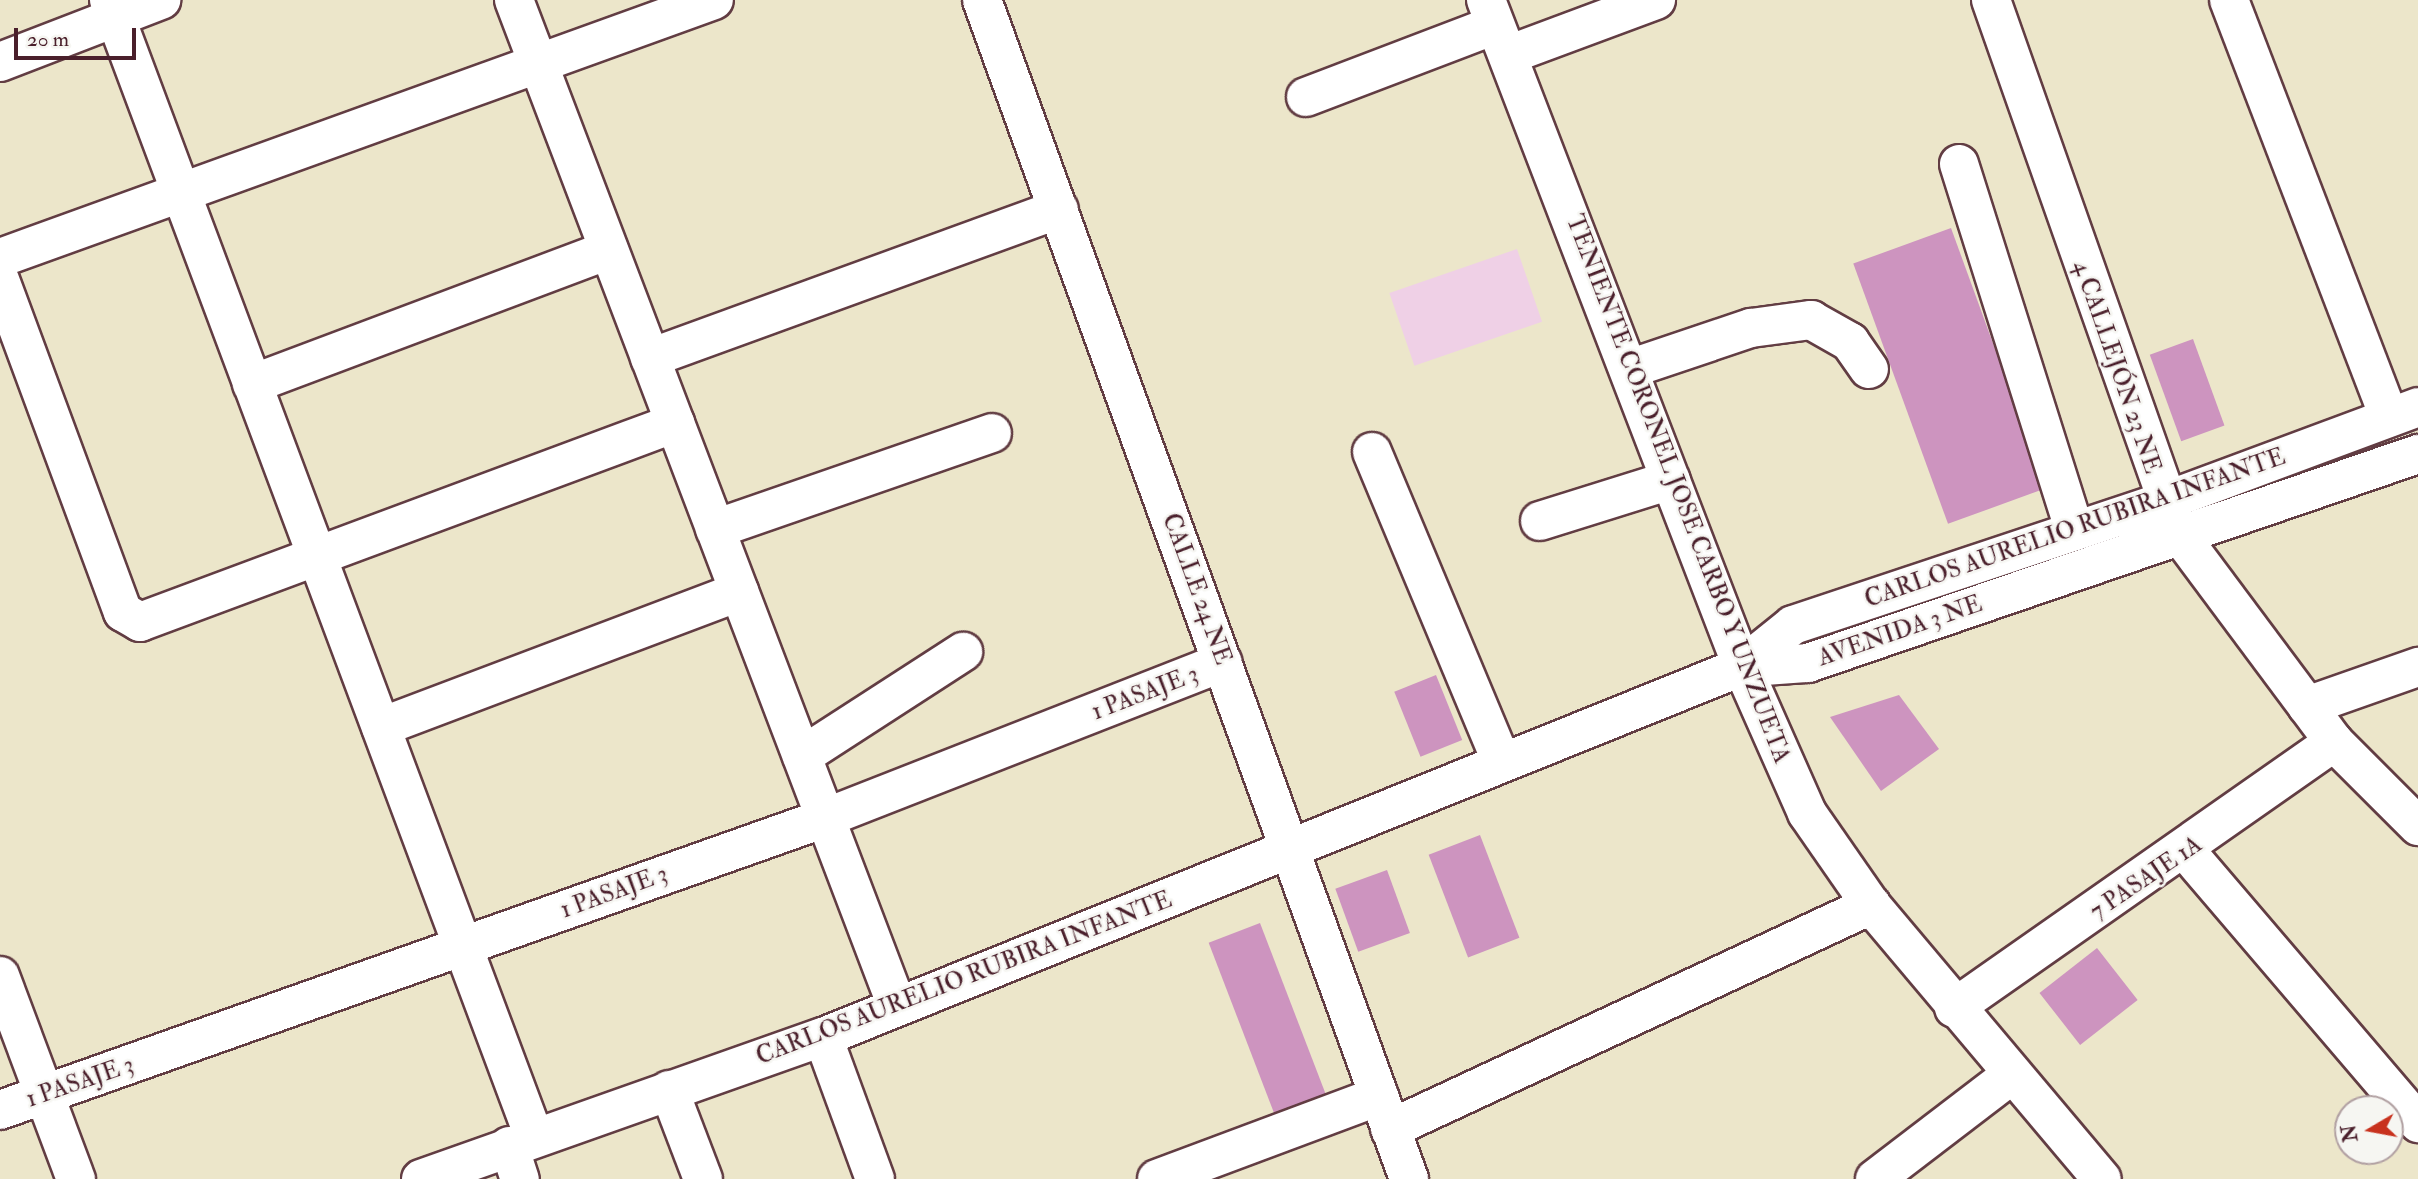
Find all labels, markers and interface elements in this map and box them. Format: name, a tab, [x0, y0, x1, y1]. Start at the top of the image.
scale bar	[18, 14, 140, 58]
text: 20 m	[27, 26, 69, 53]
street label: TENIENTE CORONEL JOSE CARBO Y UNZUETA	[1560, 211, 1796, 767]
street label: 4 CALLEJÓN 23 NE	[2067, 257, 2167, 477]
street label: CARLOS AURELIO RUBIRA INFANTE	[1861, 442, 2289, 614]
street label: CALLE 24 NE	[1156, 509, 1238, 669]
street label: AVENIDA 3 NE	[1814, 589, 1986, 673]
street label: 1 PASAJE 3	[1088, 660, 1202, 726]
street label: 7 PASAJE 1A	[2085, 830, 2207, 926]
street label: 1 PASAJE 3	[557, 859, 671, 925]
street label: CARLOS AURELIO RUBIRA INFANTE	[752, 885, 1176, 1071]
street label: 1 PASAJE 3	[23, 1050, 137, 1114]
north arrow	[2334, 1095, 2404, 1165]
text: N	[2337, 1123, 2364, 1144]

